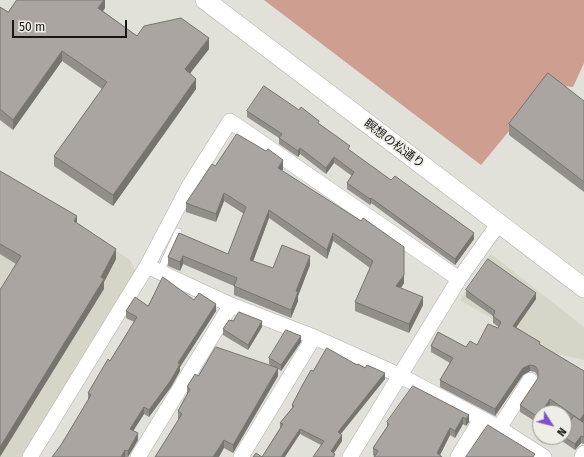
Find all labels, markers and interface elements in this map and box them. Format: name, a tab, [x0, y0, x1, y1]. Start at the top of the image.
scale bar	[14, 12, 129, 38]
text: 50 m	[19, 20, 45, 34]
street label: 瞑想の松通り	[361, 117, 427, 171]
north arrow	[532, 405, 572, 445]
text: N	[554, 425, 569, 439]

